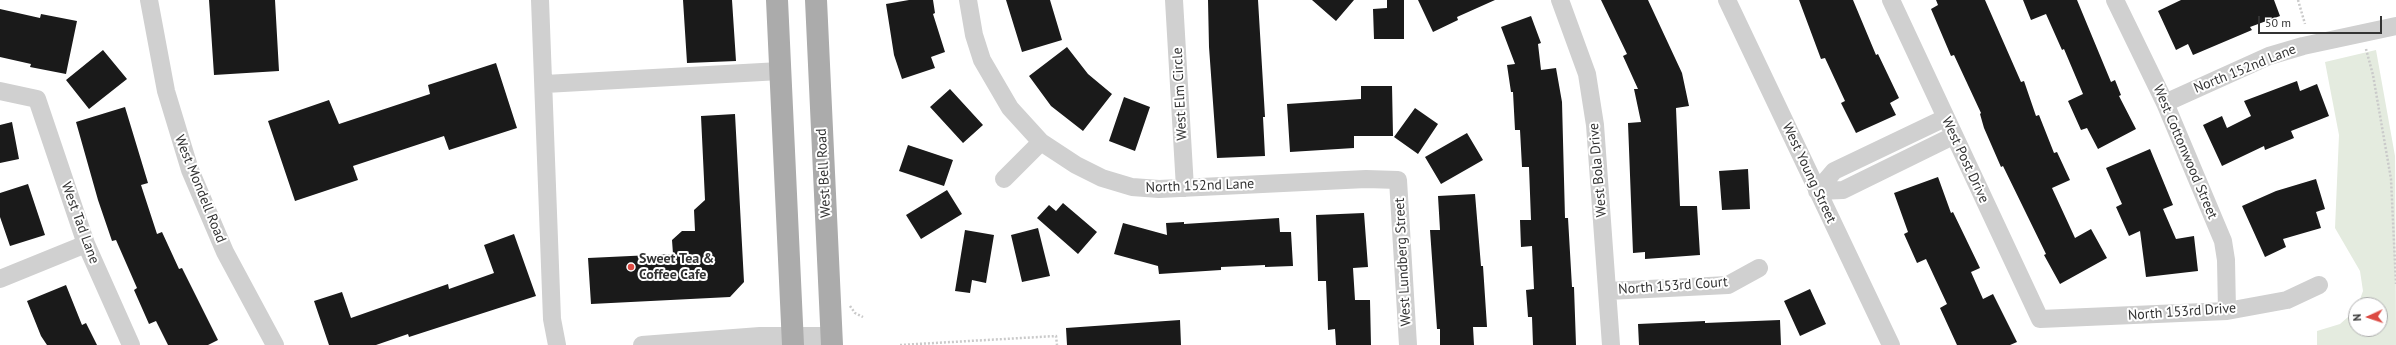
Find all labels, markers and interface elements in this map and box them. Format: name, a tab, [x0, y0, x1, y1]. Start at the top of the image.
scale bar	[2260, 8, 2384, 34]
text: 50 m	[2265, 15, 2291, 30]
street label: North 152nd Lane	[2191, 41, 2299, 97]
street label: West Elm Circle	[1169, 47, 1191, 141]
street label: West Cottonwood Street	[2149, 82, 2221, 222]
street label: West Post Drive	[1938, 114, 1992, 206]
street label: West Young Street	[1778, 120, 1840, 226]
street label: West Bola Drive	[1586, 122, 1610, 218]
street label: West Bell Road	[813, 128, 835, 218]
street label: West Mondell Road	[171, 133, 229, 245]
street label: North 152nd Lane	[1145, 176, 1255, 196]
street label: West Tad Lane	[57, 180, 103, 266]
street label: West Lundberg Street	[1391, 197, 1415, 327]
place label: Sweet Tea & Coffee Cafe	[639, 251, 714, 284]
marker: Sweet Tea & Coffee Cafe	[626, 262, 636, 272]
street label: North 153rd Court	[1618, 274, 1728, 298]
north arrow	[2348, 297, 2388, 337]
street label: North 153rd Drive	[2127, 300, 2237, 324]
text: N	[2350, 314, 2364, 322]

